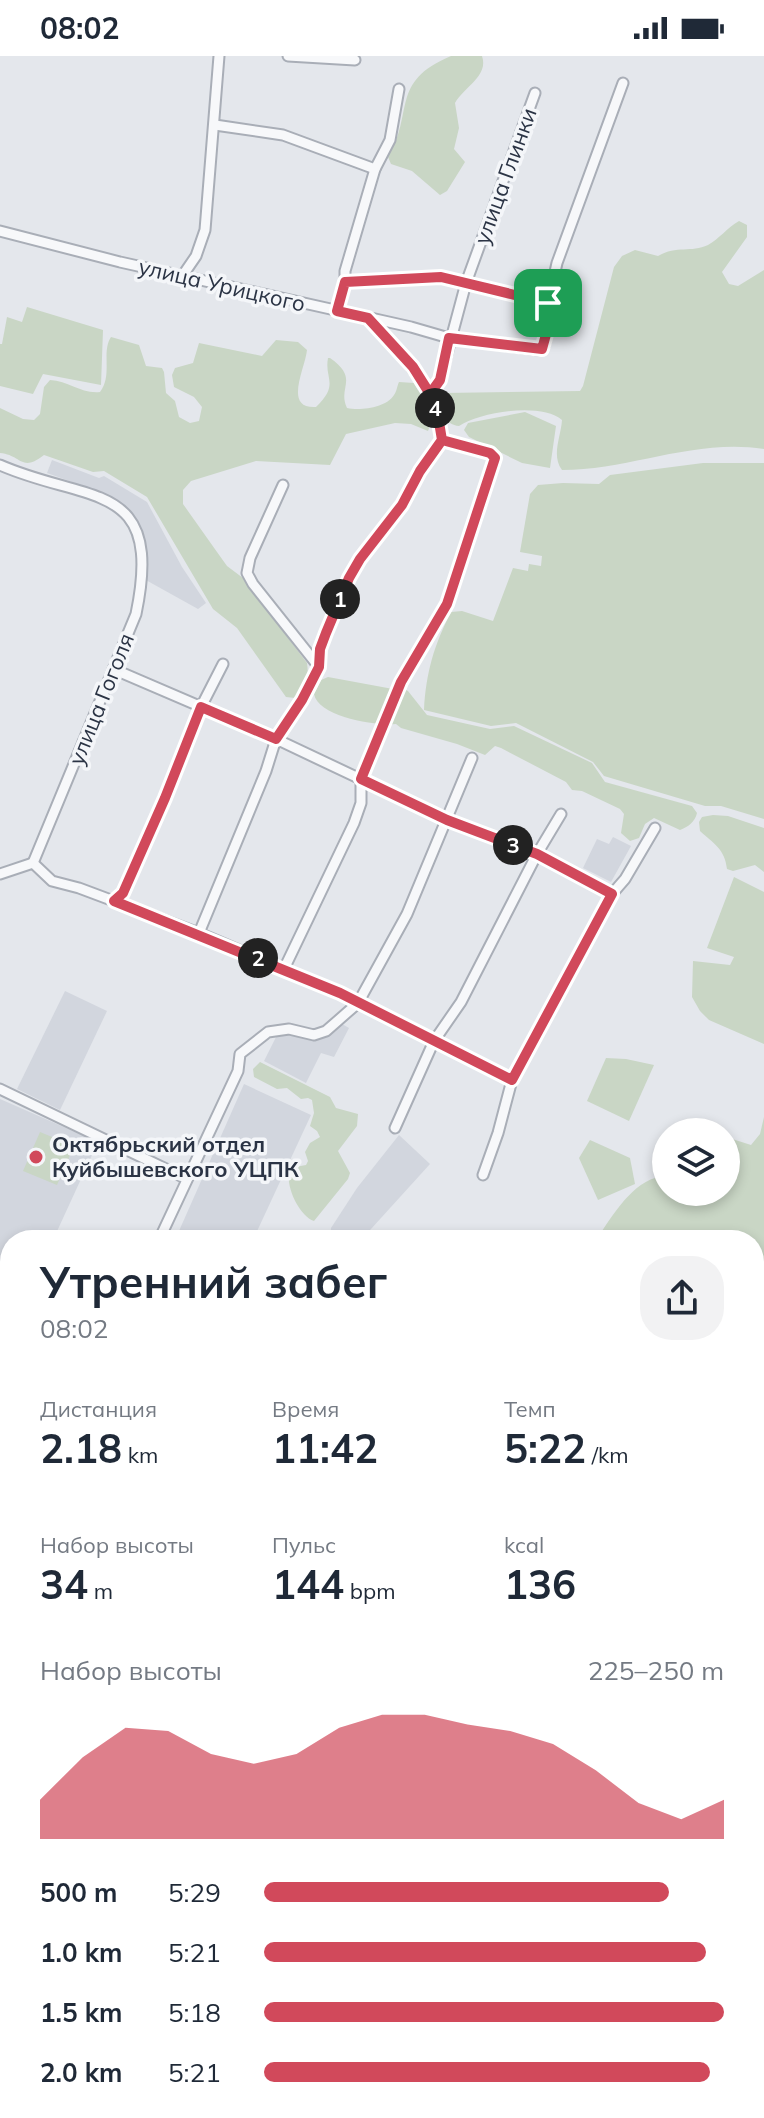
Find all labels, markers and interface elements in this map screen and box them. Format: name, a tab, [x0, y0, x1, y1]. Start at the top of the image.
text: 08:02	[40, 9, 119, 47]
street label: улица Глинки	[467, 104, 543, 248]
street label: улица Урицкого	[136, 252, 308, 318]
pin	[514, 269, 582, 337]
icon: arrive	[526, 281, 570, 325]
pin: 4	[415, 388, 455, 428]
text: 4	[428, 394, 442, 422]
pin: 1	[320, 579, 360, 619]
text: 1	[333, 585, 347, 613]
street label: улица Гоголя	[62, 629, 140, 769]
pin: 3	[493, 825, 533, 865]
text: 3	[506, 831, 520, 859]
pin: 2	[238, 938, 278, 978]
text: 2	[251, 944, 265, 972]
map controls	[652, 1118, 740, 1206]
button: layers	[652, 1118, 740, 1206]
place label: Октябрьский отдел Куйбышевского УЦПК	[52, 1130, 300, 1183]
marker: Октябрьский отдел Куйбышевского УЦПК	[27, 1148, 45, 1166]
text: Утренний забег	[40, 1254, 387, 1309]
button: share	[640, 1256, 724, 1340]
text: 08:02	[40, 1312, 108, 1345]
text: Дистанция	[40, 1395, 157, 1423]
text: Время	[272, 1395, 339, 1423]
text: Темп	[504, 1395, 556, 1423]
text: 2.18	[40, 1423, 122, 1473]
text: 11:42	[272, 1423, 378, 1473]
text: 5:22	[504, 1423, 586, 1473]
text: km	[122, 1441, 158, 1469]
text: /km	[586, 1441, 629, 1469]
text: Набор высоты	[40, 1531, 194, 1559]
text: Пульс	[272, 1531, 336, 1559]
text: kcal	[504, 1531, 544, 1559]
text: 34	[40, 1559, 88, 1609]
text: 144	[272, 1559, 344, 1609]
text: 136	[504, 1559, 576, 1609]
text: m	[88, 1577, 113, 1605]
text: bpm	[344, 1577, 395, 1605]
text: Набор высоты	[40, 1654, 222, 1687]
text: 225–250 m	[588, 1654, 724, 1687]
text: 500 m	[40, 1876, 117, 1909]
text: 5:29	[168, 1876, 221, 1909]
text: 1.0 km	[40, 1936, 123, 1969]
text: 5:21	[168, 1936, 221, 1969]
text: 1.5 km	[40, 1996, 123, 2029]
text: 5:18	[168, 1996, 221, 2029]
text: 2.0 km	[40, 2056, 123, 2089]
text: 5:21	[168, 2056, 221, 2089]

